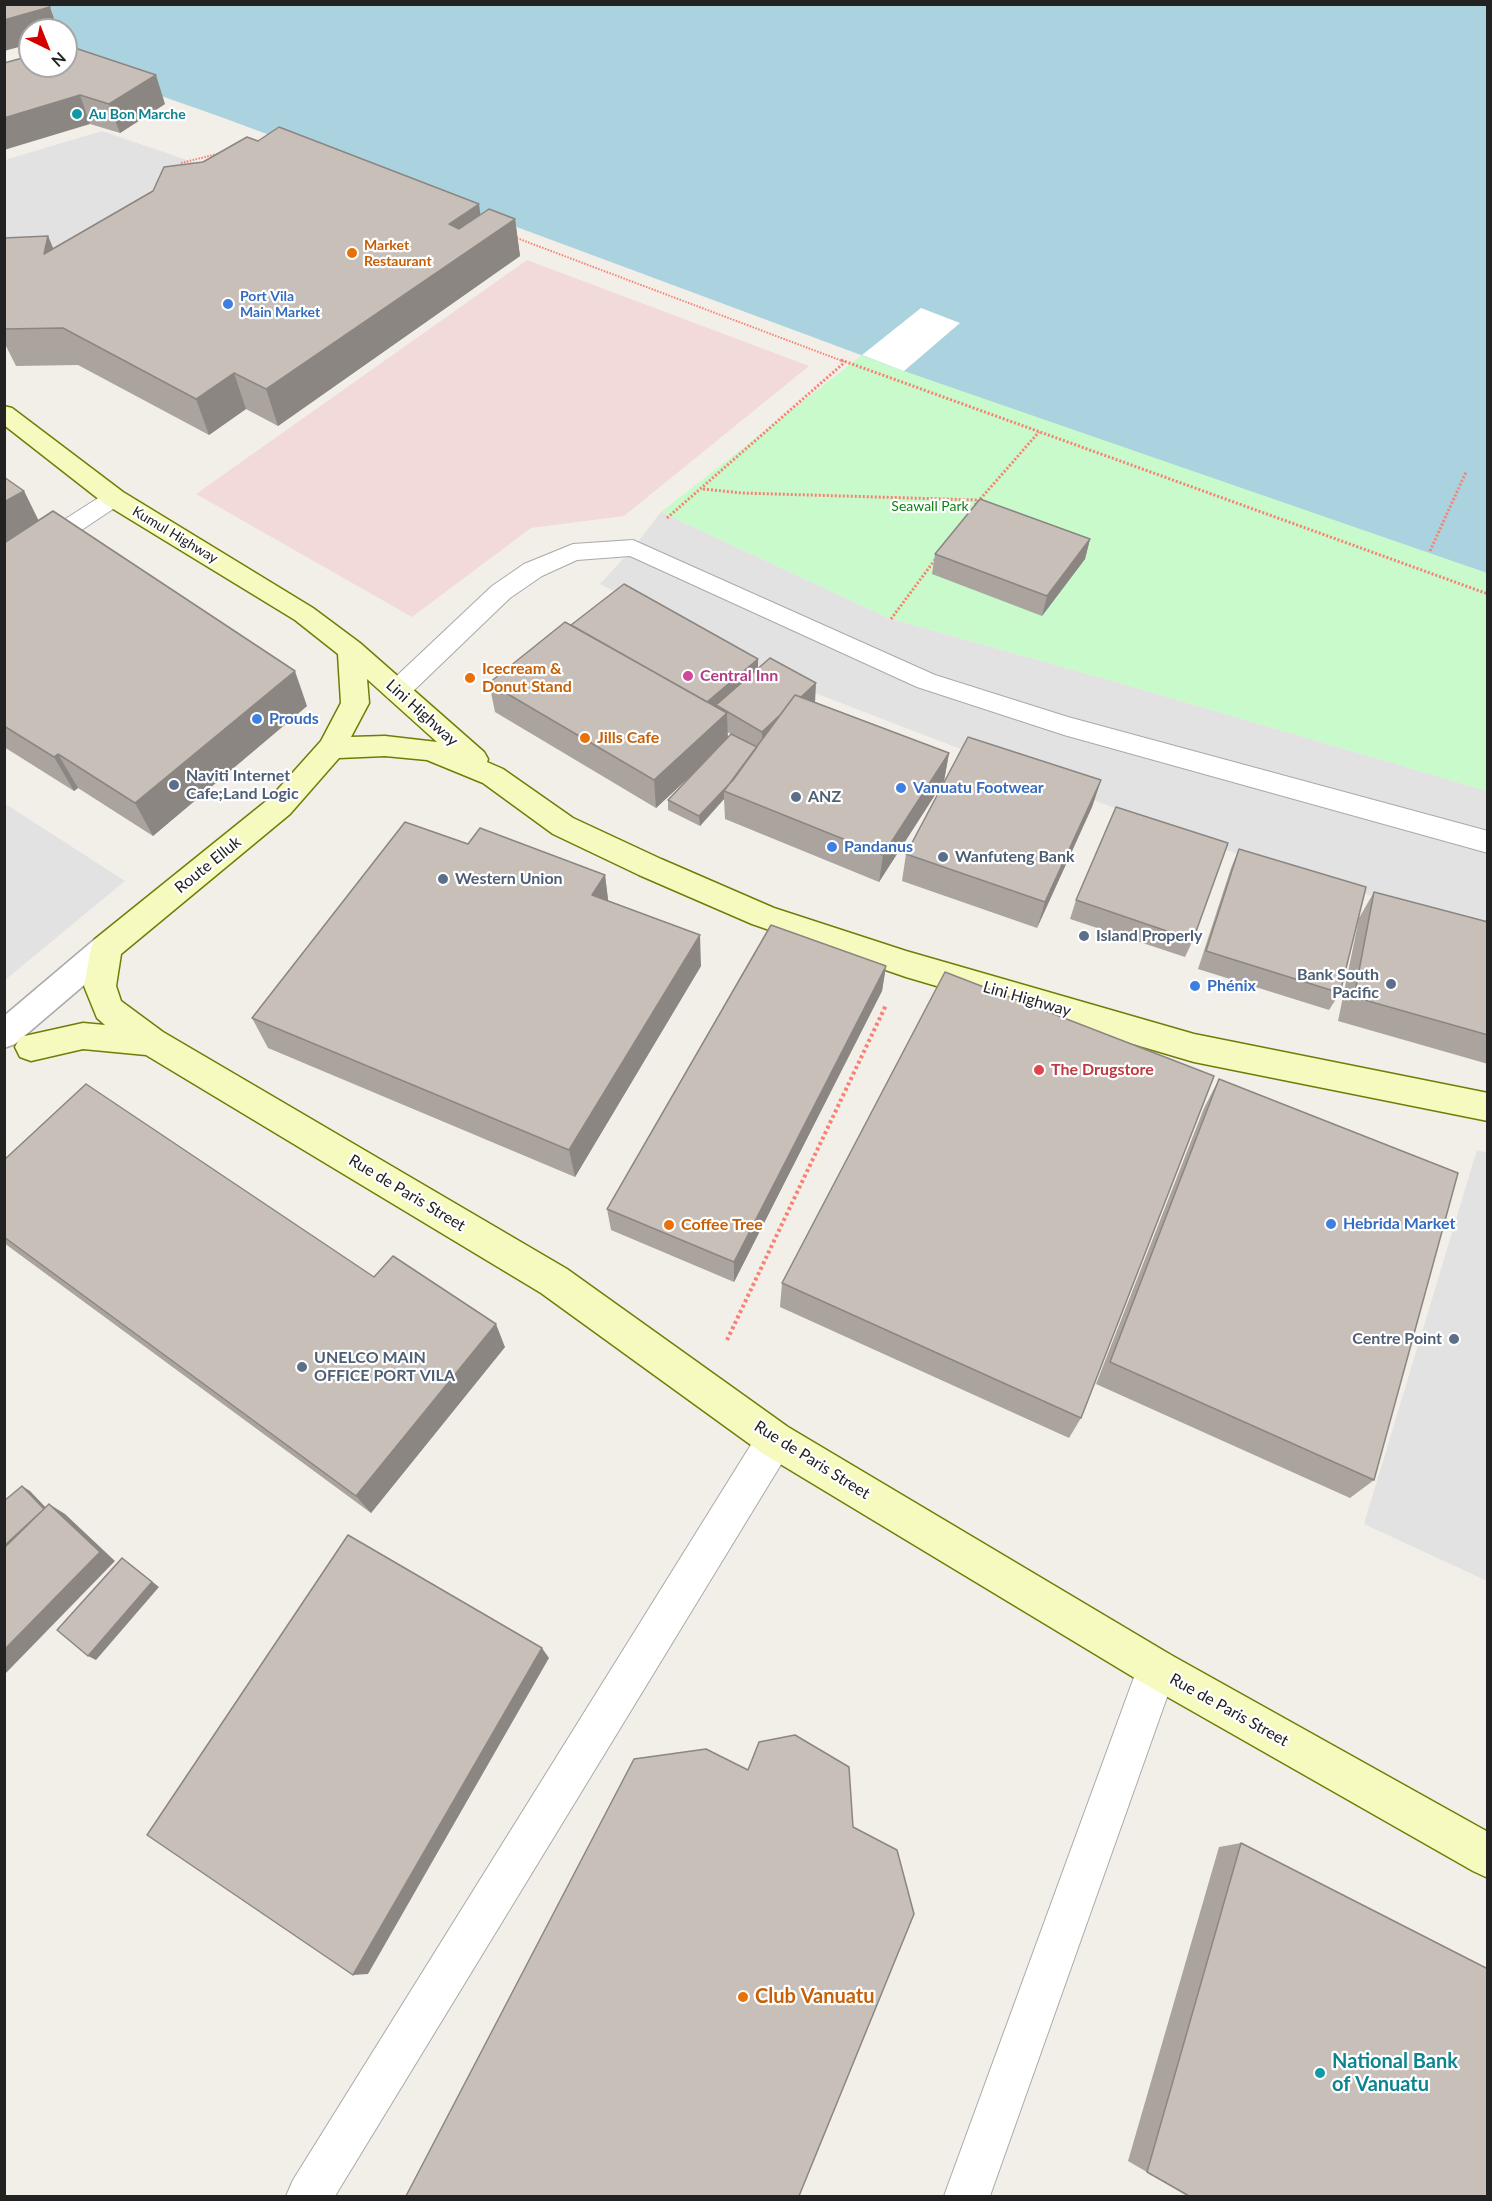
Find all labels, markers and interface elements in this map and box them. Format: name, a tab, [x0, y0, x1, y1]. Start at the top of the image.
north arrow	[18, 18, 78, 78]
text: N	[48, 49, 70, 71]
place label: Au Bon Marche	[89, 106, 186, 122]
marker: Au Bon Marche	[70, 107, 84, 121]
place label: Market Restaurant	[364, 237, 432, 270]
marker: Market Restaurant	[345, 246, 359, 260]
place label: Port Vila Main Market	[240, 288, 320, 320]
marker: Port Vila Main Market	[221, 297, 235, 311]
park label: Seawall Park	[891, 498, 969, 514]
street label: Kumul Highway	[129, 503, 221, 567]
place label: Icecream & Donut Stand	[482, 659, 572, 697]
place label: Central Inn	[700, 666, 778, 686]
marker: Central Inn	[681, 669, 695, 683]
marker: Icecream & Donut Stand	[463, 671, 477, 685]
street label: Lini Highway	[382, 676, 462, 750]
place label: Prouds	[269, 709, 319, 729]
marker: Prouds	[250, 712, 264, 726]
place label: Jills Cafe	[597, 728, 659, 748]
marker: Jills Cafe	[578, 731, 592, 745]
place label: Naviti Internet Cafe;Land Logic	[186, 766, 299, 804]
marker: Naviti Internet Cafe;Land Logic	[167, 778, 181, 792]
place label: Vanuatu Footwear	[913, 778, 1044, 798]
marker: Vanuatu Footwear	[894, 781, 908, 795]
place label: ANZ	[808, 787, 841, 807]
marker: ANZ	[789, 790, 803, 804]
street label: Route Elluk	[171, 833, 245, 897]
place label: Pandanus	[844, 837, 913, 857]
marker: Pandanus	[825, 840, 839, 854]
place label: Wanfuteng Bank	[955, 847, 1074, 867]
marker: Wanfuteng Bank	[936, 850, 950, 864]
place label: Western Union	[455, 869, 563, 889]
marker: Western Union	[436, 872, 450, 886]
place label: Island Properly	[1096, 926, 1202, 946]
marker: Island Properly	[1077, 929, 1091, 943]
place label: Bank South Pacific	[1297, 965, 1379, 1003]
place label: Phénix	[1207, 976, 1256, 996]
street label: Lini Highway	[981, 977, 1073, 1021]
marker: Bank South Pacific	[1384, 977, 1398, 991]
marker: Phénix	[1188, 979, 1202, 993]
place label: The Drugstore	[1051, 1060, 1154, 1080]
marker: The Drugstore	[1032, 1063, 1046, 1077]
street label: Rue de Paris Street	[345, 1151, 469, 1235]
place label: Hebrida Market	[1343, 1214, 1455, 1234]
place label: Coffee Tree	[681, 1215, 763, 1235]
marker: Hebrida Market	[1324, 1217, 1338, 1231]
marker: Coffee Tree	[662, 1218, 676, 1232]
place label: Centre Point	[1352, 1329, 1442, 1349]
marker: Centre Point	[1447, 1332, 1461, 1346]
place label: UNELCO MAIN OFFICE PORT VILA	[314, 1348, 455, 1386]
marker: UNELCO MAIN OFFICE PORT VILA	[295, 1360, 309, 1374]
street label: Rue de Paris Street	[751, 1417, 873, 1503]
street label: Rue de Paris Street	[1166, 1669, 1292, 1751]
place label: Club Vanuatu	[755, 1985, 874, 2009]
marker: Club Vanuatu	[736, 1990, 750, 2004]
place label: National Bank of Vanuatu	[1332, 2050, 1458, 2097]
marker: National Bank of Vanuatu	[1313, 2066, 1327, 2080]

